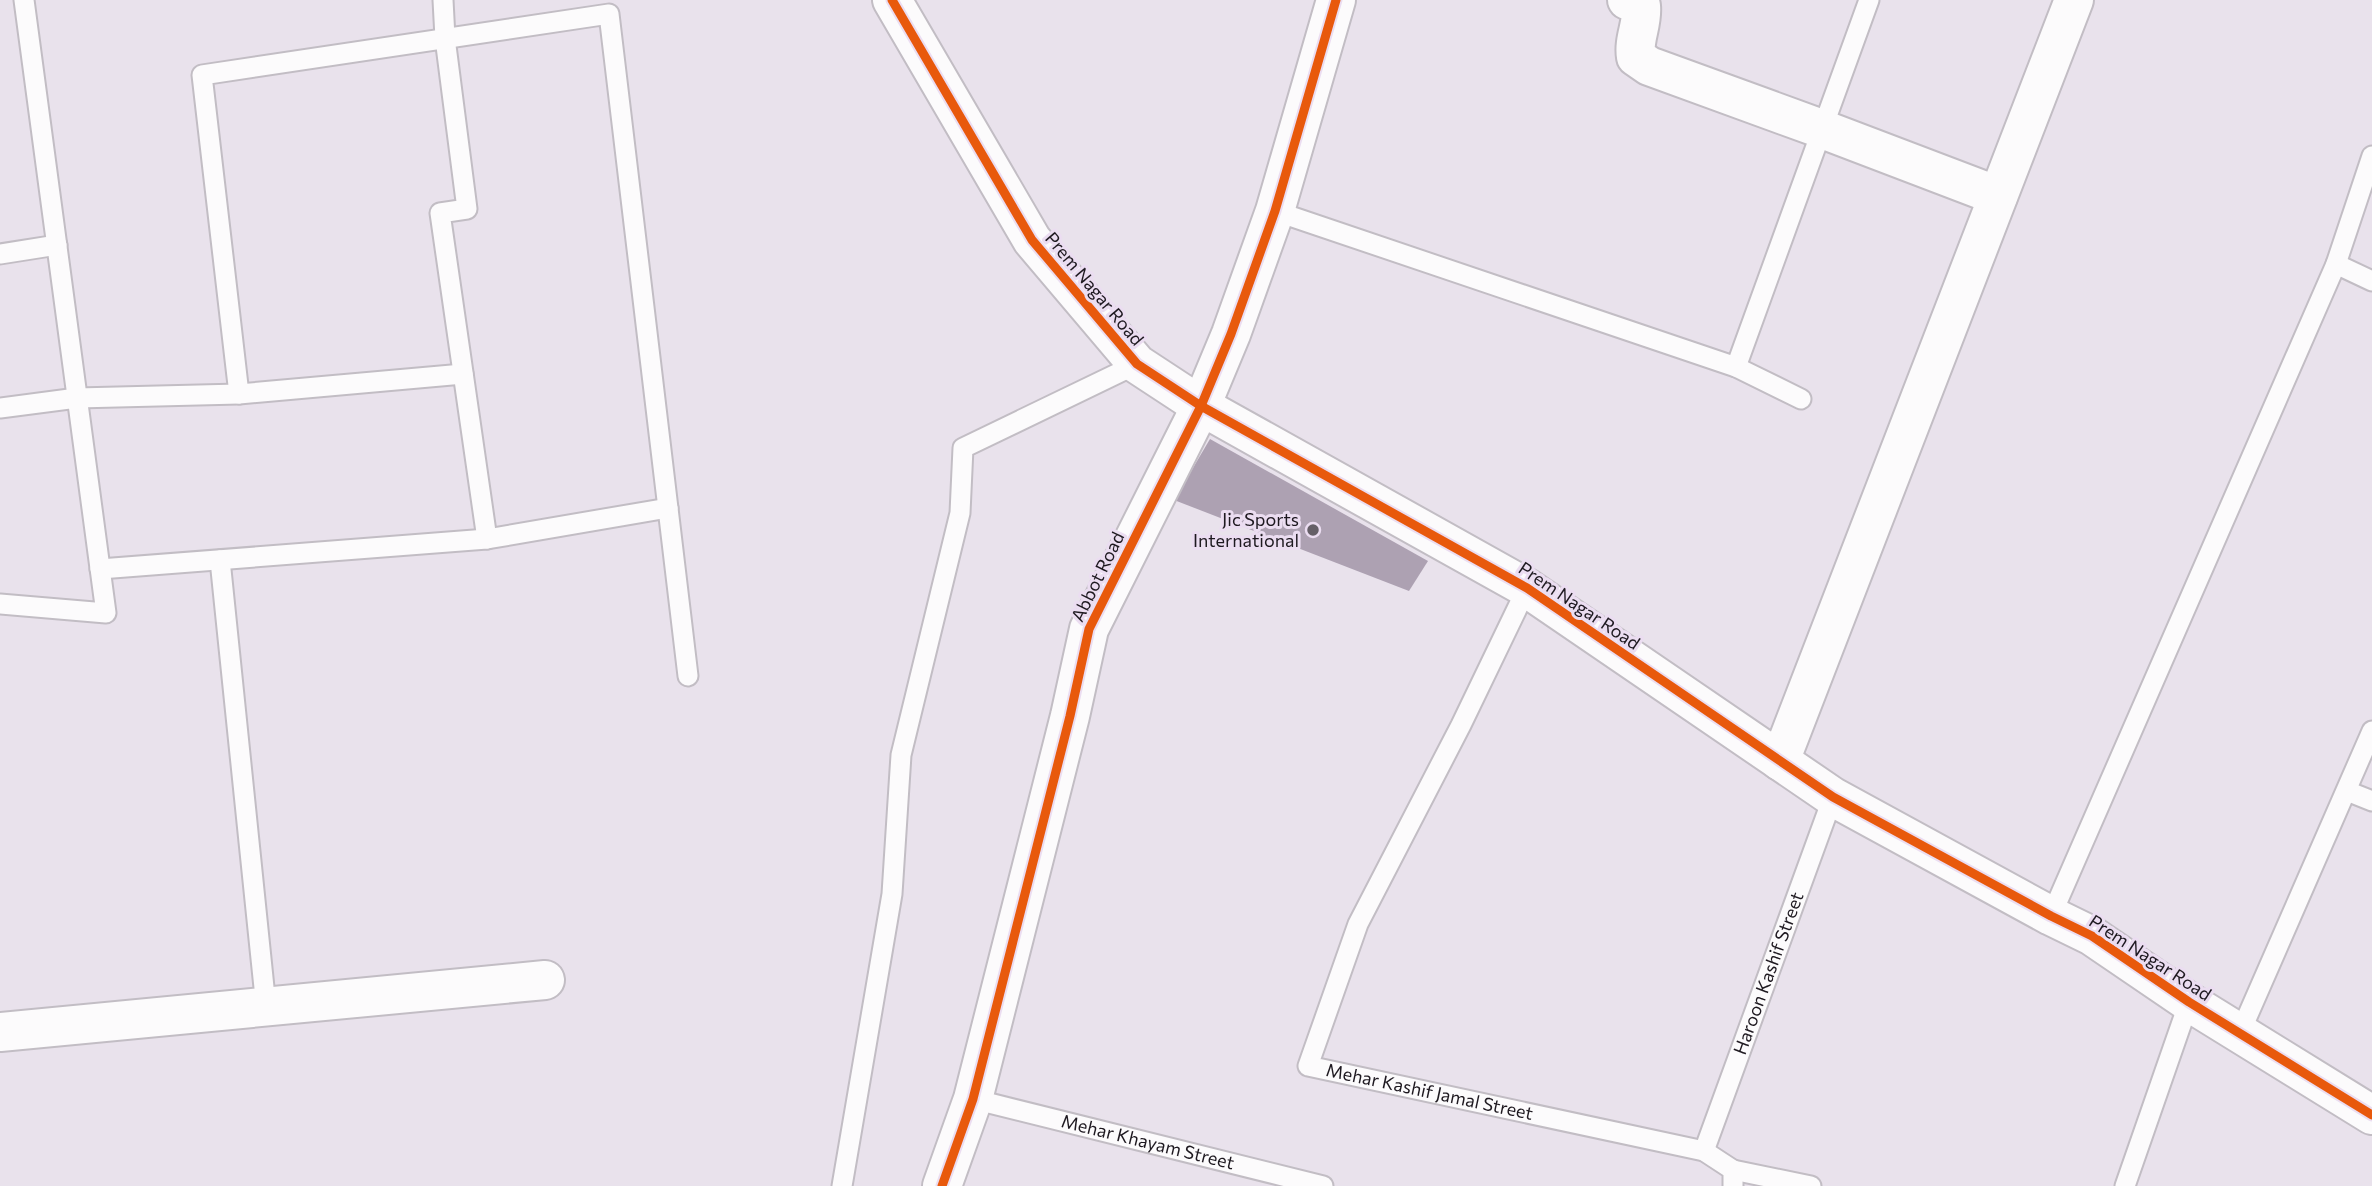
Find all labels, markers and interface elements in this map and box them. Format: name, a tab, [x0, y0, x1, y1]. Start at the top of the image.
street label: Prem Nagar Road	[1041, 227, 1149, 350]
place label: Jic Sports International	[1193, 508, 1299, 551]
marker: Jic Sports International	[1305, 522, 1321, 538]
street label: Abbot Road	[1066, 528, 1128, 625]
street label: Prem Nagar Road	[1515, 556, 1644, 654]
street label: Haroon Kashif Street	[1728, 889, 1807, 1057]
street label: Prem Nagar Road	[2085, 909, 2216, 1005]
street label: Mehar Kashif Jamal Street	[1324, 1058, 1535, 1124]
street label: Mehar Khayam Street	[1059, 1109, 1237, 1174]

